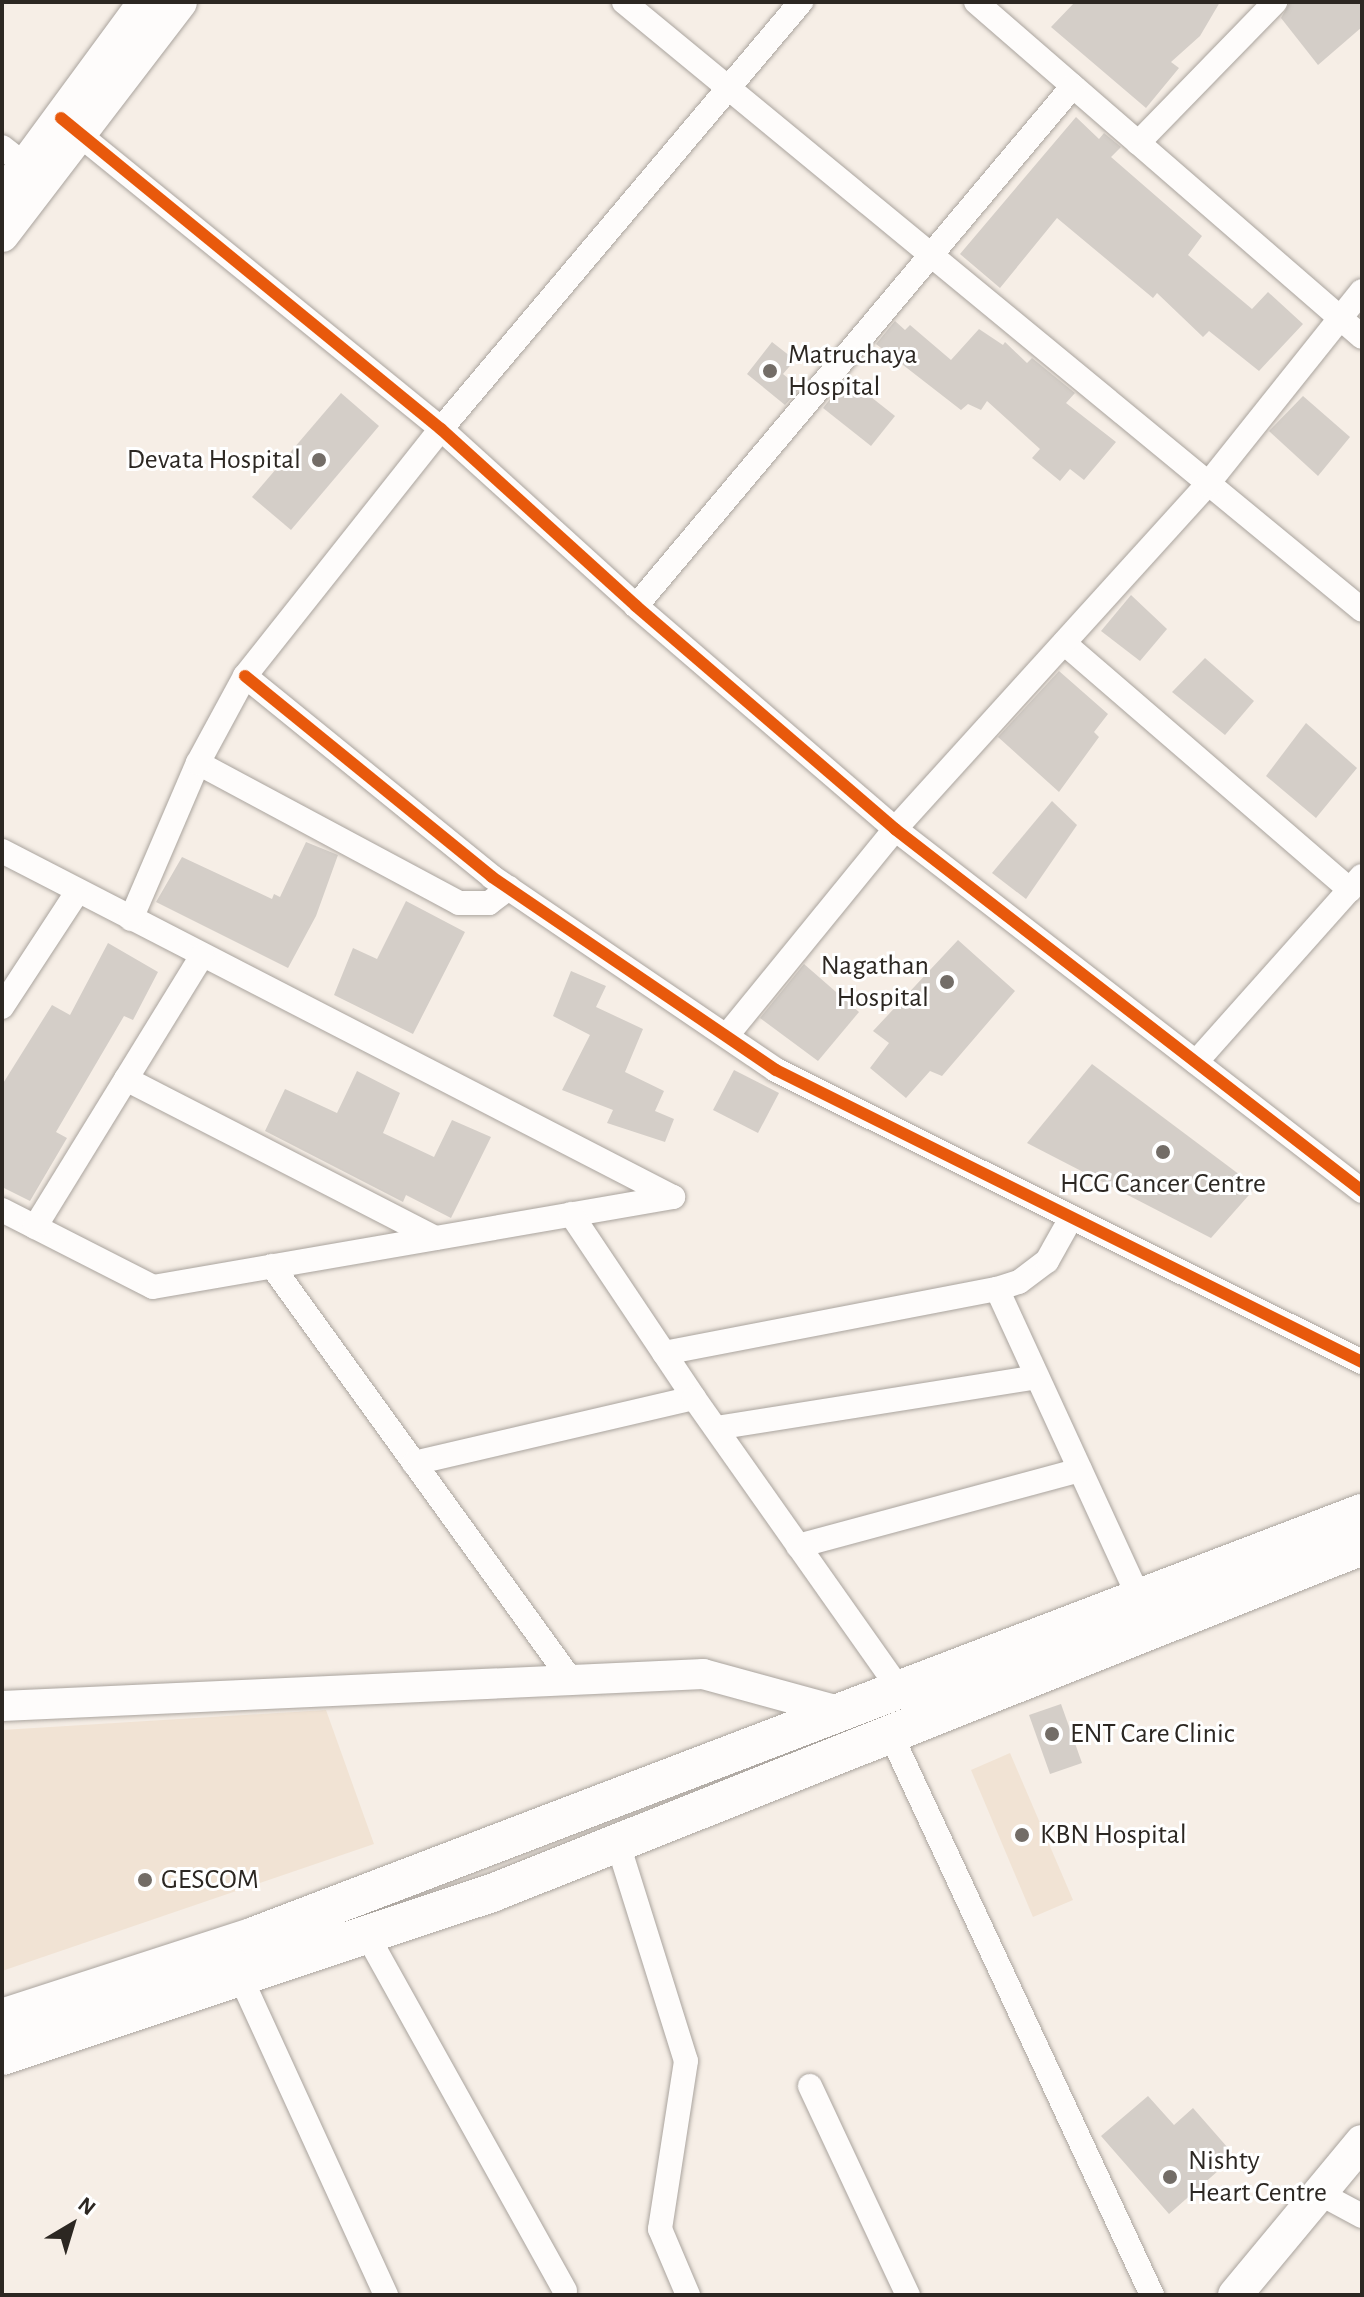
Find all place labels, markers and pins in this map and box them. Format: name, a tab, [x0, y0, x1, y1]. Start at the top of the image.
place label: Matruchaya Hospital	[788, 338, 917, 404]
marker: Matruchaya Hospital	[759, 360, 781, 382]
place label: Devata Hospital	[127, 443, 301, 477]
marker: Devata Hospital	[308, 449, 330, 471]
place label: Nagathan Hospital	[821, 949, 929, 1015]
marker: Nagathan Hospital	[936, 971, 958, 993]
marker: HCG Cancer Centre	[1152, 1141, 1174, 1163]
place label: HCG Cancer Centre	[1060, 1167, 1266, 1201]
place label: ENT Care Clinic	[1070, 1717, 1235, 1751]
marker: ENT Care Clinic	[1041, 1723, 1063, 1745]
place label: KBN Hospital	[1040, 1818, 1187, 1852]
marker: KBN Hospital	[1011, 1824, 1033, 1846]
place label: GESCOM	[161, 1863, 259, 1897]
marker: GESCOM	[136, 1871, 154, 1889]
place label: Nishty Heart Centre	[1188, 2144, 1327, 2210]
marker: Nishty Heart Centre	[1159, 2166, 1181, 2188]

